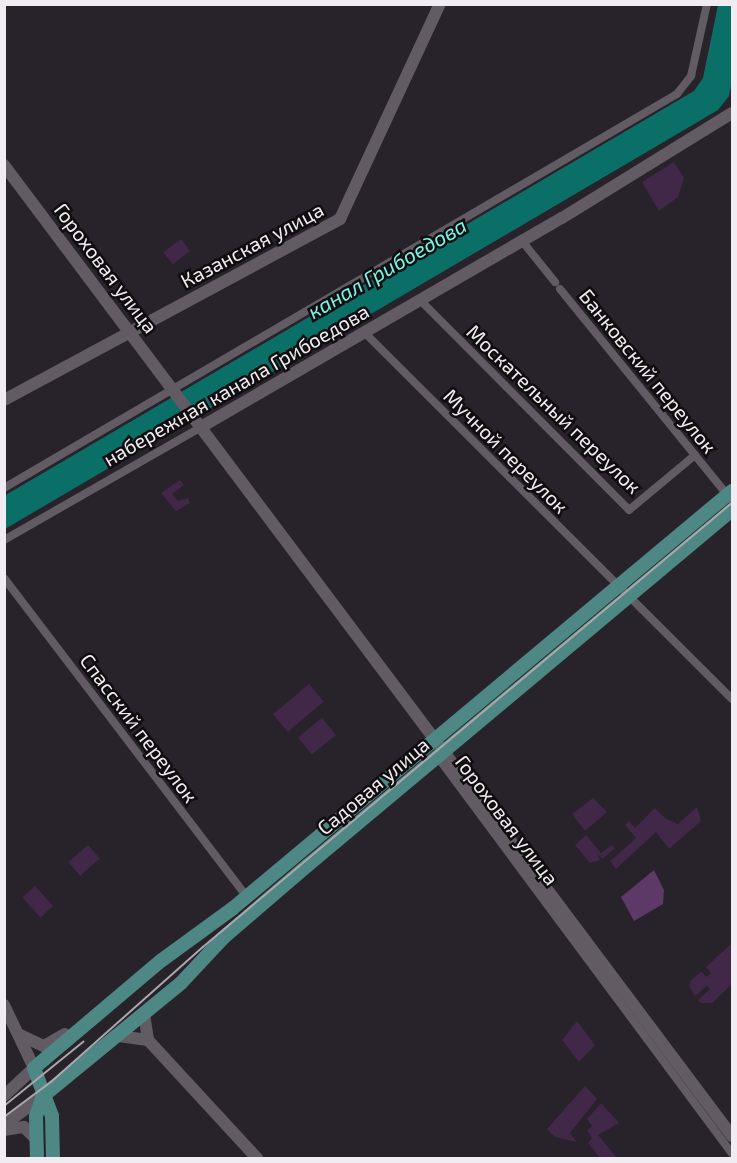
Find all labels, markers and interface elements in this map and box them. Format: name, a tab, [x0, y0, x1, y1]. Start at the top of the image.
street label: Казанская улица	[176, 197, 328, 293]
street label: Гороховая улица	[49, 198, 163, 338]
water label: канал Грибоедова	[303, 212, 471, 324]
street label: Банковский переулок	[574, 284, 722, 458]
street label: набережная канала Грибоедова	[99, 299, 373, 471]
street label: Москательный переулок	[462, 319, 646, 499]
street label: Мучной переулок	[439, 384, 573, 518]
street label: Спасский переулок	[75, 649, 203, 807]
street label: Садовая улица	[312, 732, 434, 840]
street label: Гороховая улица	[450, 750, 564, 890]

